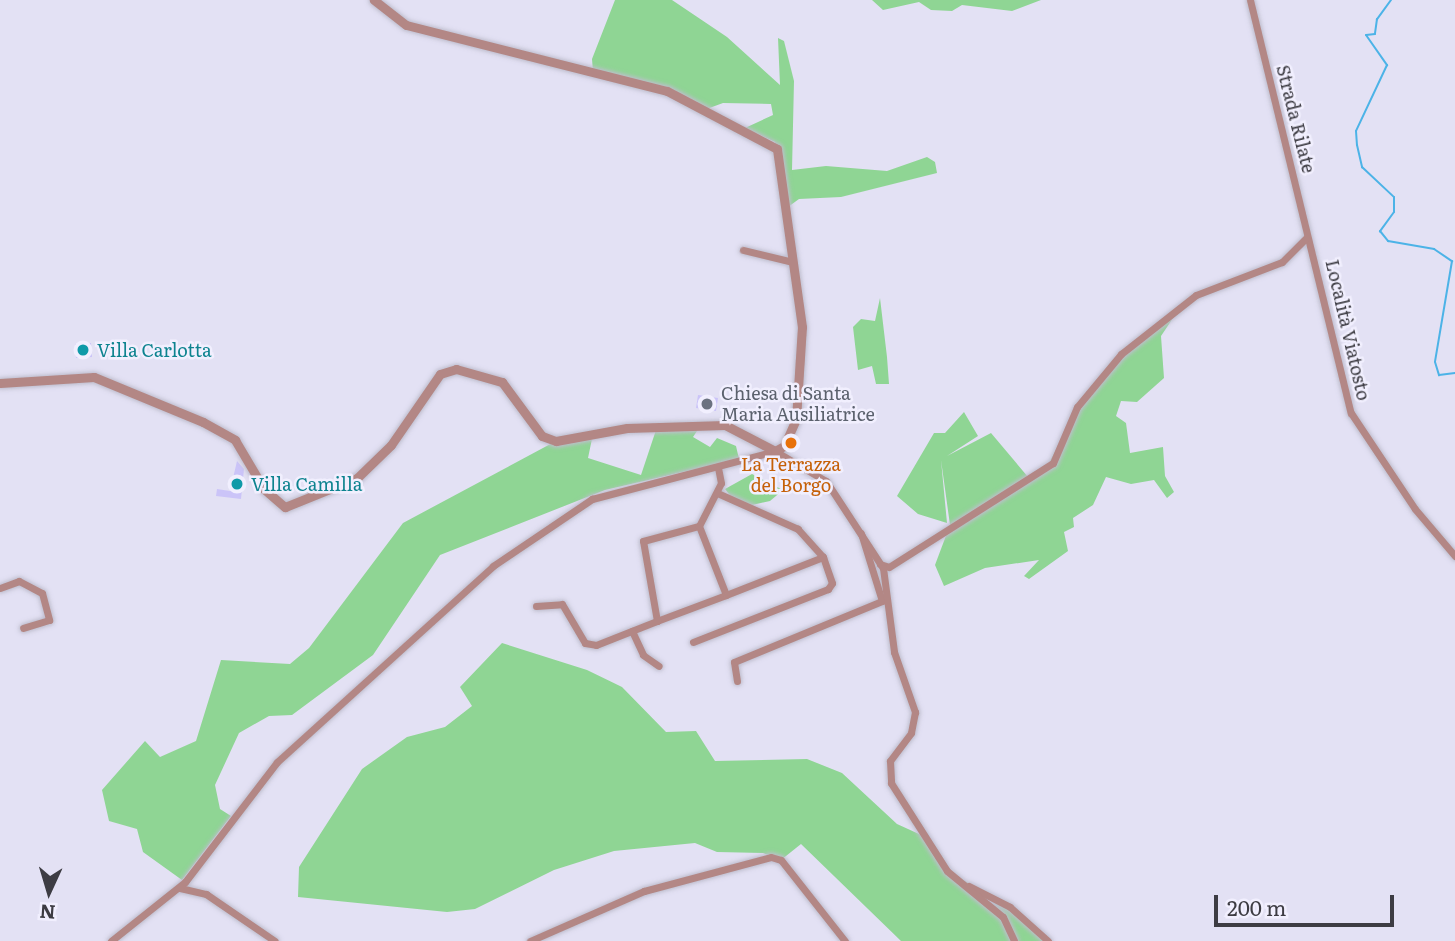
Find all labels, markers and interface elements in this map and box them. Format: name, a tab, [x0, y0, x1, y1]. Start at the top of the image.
street label: Strada Rilate	[1272, 63, 1320, 175]
street label: Località Viatosto	[1321, 257, 1375, 403]
place label: Villa Carlotta	[97, 339, 212, 361]
marker: Villa Carlotta	[75, 342, 91, 358]
place label: Chiesa di Santa Maria Ausiliatrice	[721, 383, 875, 426]
marker: Chiesa di Santa Maria Ausiliatrice	[699, 396, 715, 412]
marker: La Terrazza del Borgo	[783, 435, 799, 451]
place label: La Terrazza del Borgo	[741, 454, 841, 496]
place label: Villa Camilla	[251, 473, 363, 495]
marker: Villa Camilla	[229, 476, 245, 492]
north arrow	[14, 857, 84, 927]
scale bar	[1217, 881, 1397, 925]
text: 200 m	[1227, 891, 1287, 922]
text: N	[39, 898, 56, 927]

